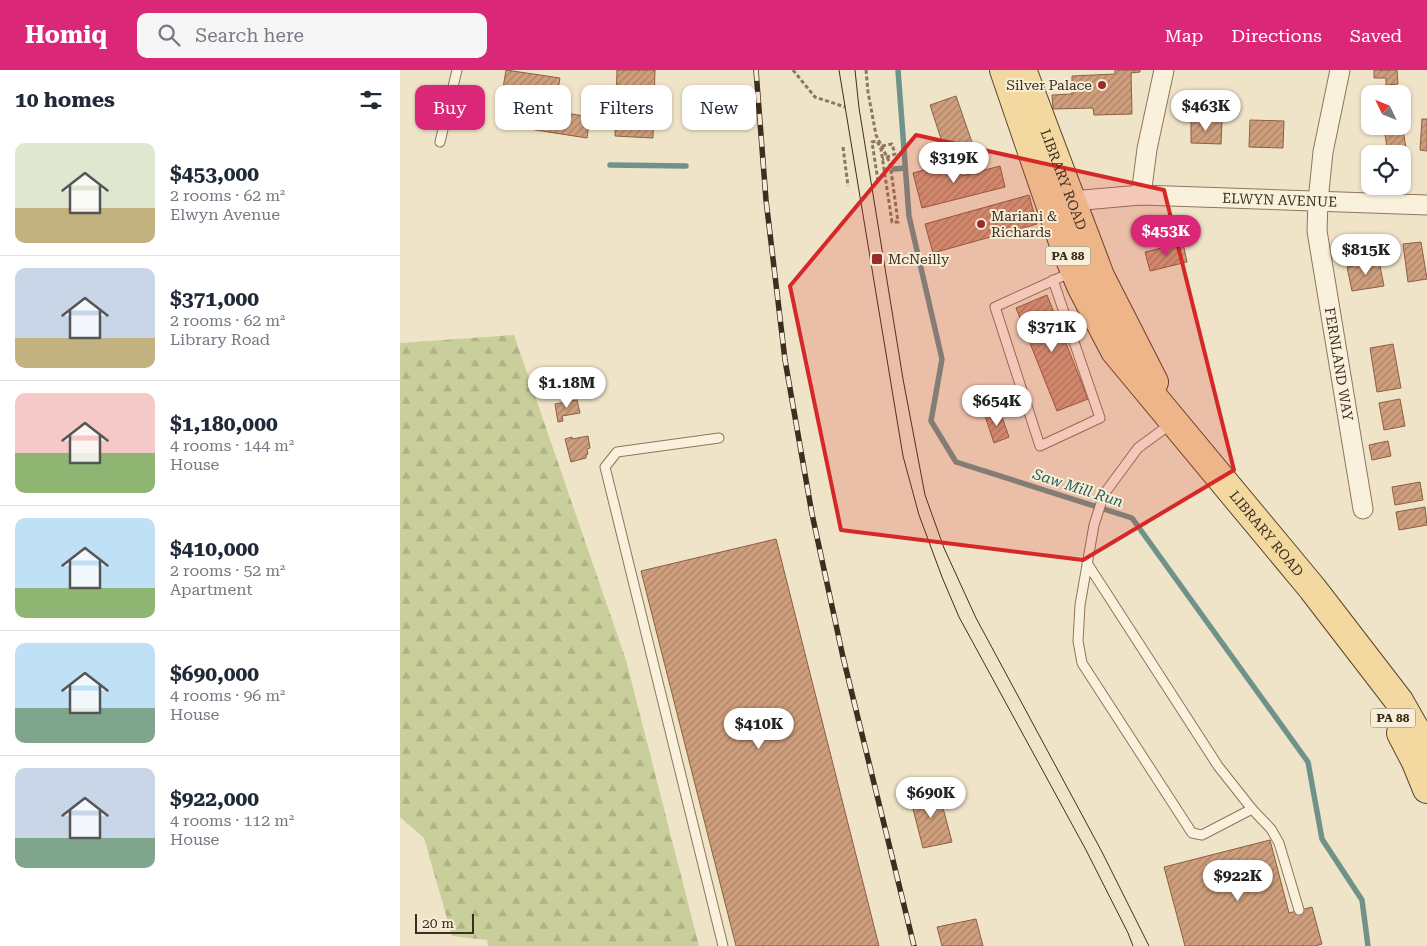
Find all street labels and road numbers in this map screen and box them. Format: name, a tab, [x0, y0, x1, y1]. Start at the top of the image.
street label: LIBRARY ROAD	[1037, 127, 1090, 232]
street label: ELWYN AVENUE	[1222, 190, 1338, 210]
road number: PA 88	[1046, 247, 1090, 266]
street label: FERNLAND WAY	[1322, 306, 1356, 423]
street label: LIBRARY ROAD	[1227, 487, 1307, 580]
road number: PA 88	[1370, 708, 1416, 728]

